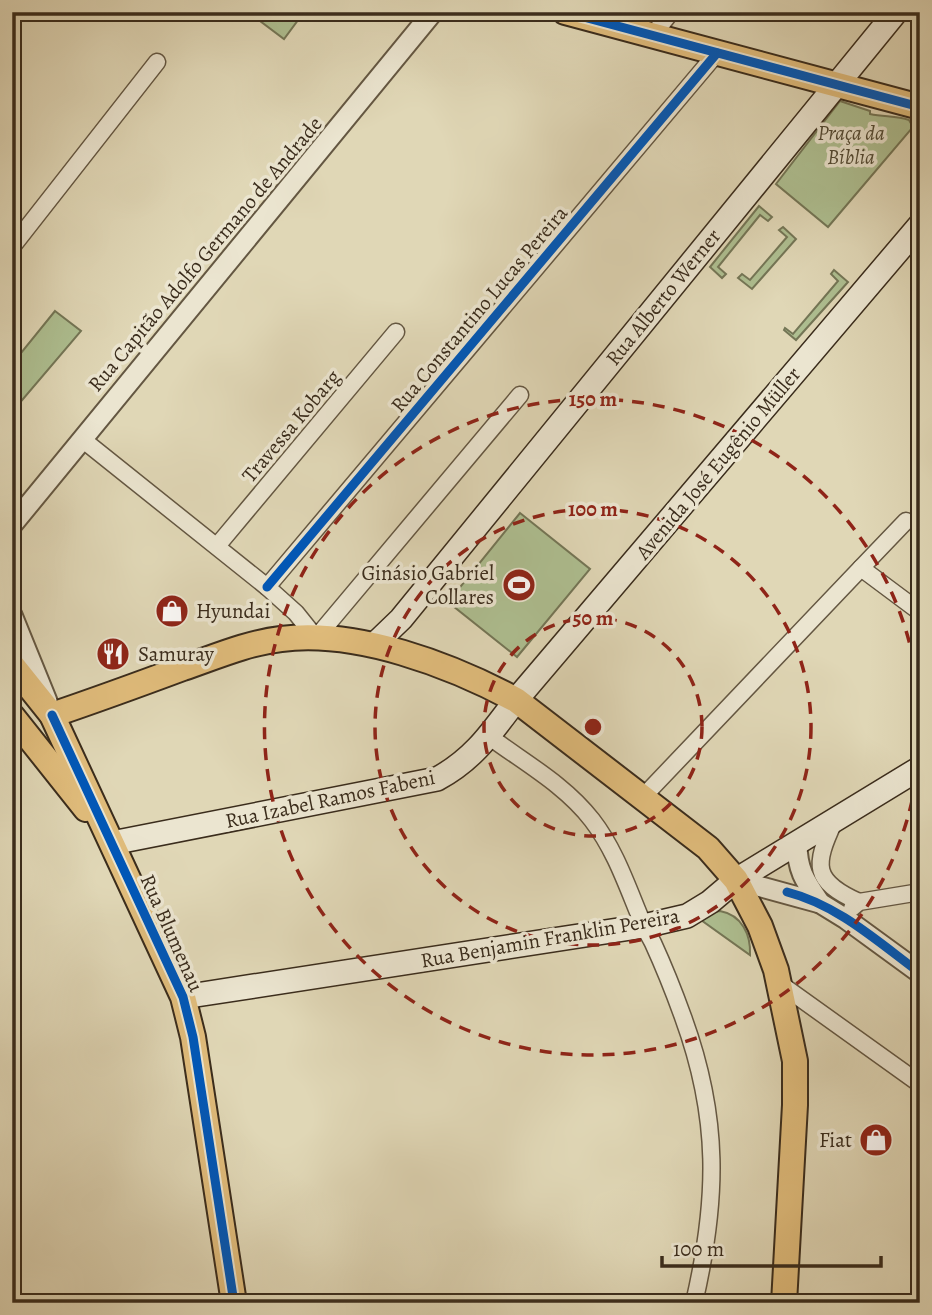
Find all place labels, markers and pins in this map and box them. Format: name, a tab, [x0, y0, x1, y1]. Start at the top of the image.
place label: Ginásio Gabriel Collares	[361, 559, 494, 611]
sports icon: Ginásio Gabriel Collares	[500, 566, 538, 604]
shop icon: Hyundai	[153, 592, 191, 630]
place label: Hyundai	[196, 597, 271, 625]
restaurant icon: Samuray	[94, 635, 132, 673]
place label: Samuray	[138, 640, 215, 668]
centre of rings	[581, 715, 605, 739]
shop icon: Fiat	[857, 1121, 895, 1159]
place label: Fiat	[819, 1126, 852, 1154]

